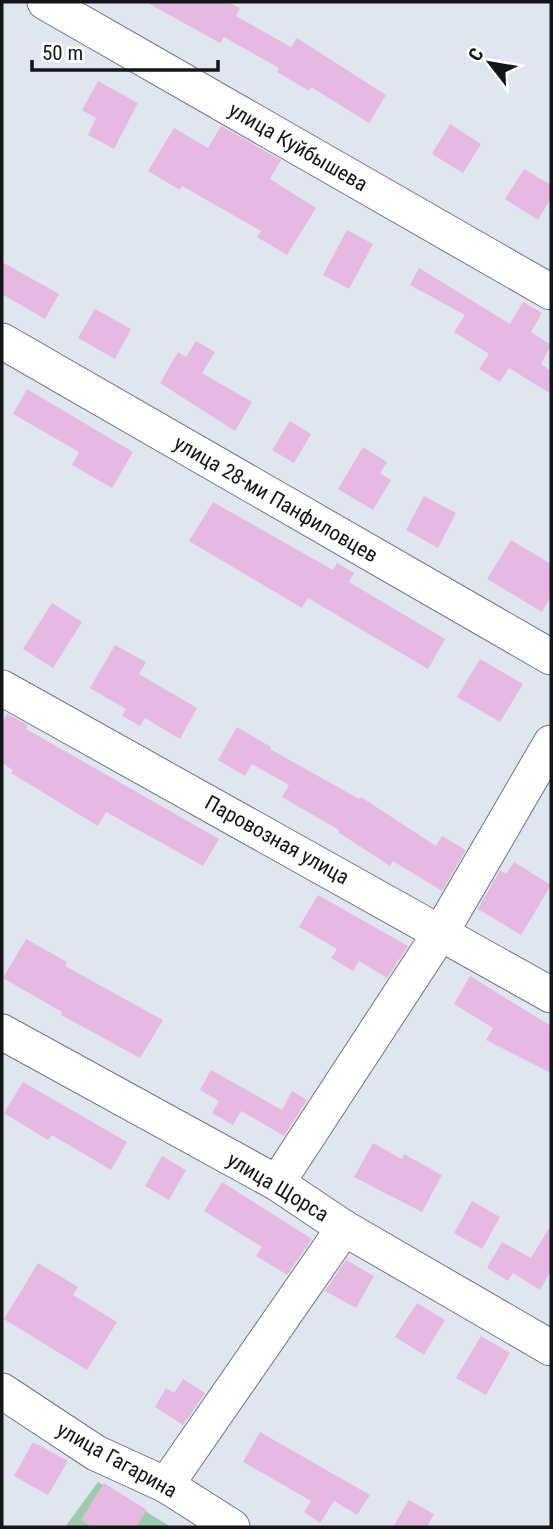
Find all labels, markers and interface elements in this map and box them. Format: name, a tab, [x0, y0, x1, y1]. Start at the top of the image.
scale bar	[32, 28, 217, 72]
north arrow	[455, 28, 525, 98]
text: 50 m	[42, 41, 83, 65]
text: С	[463, 44, 489, 65]
street label: улица Куйбышева	[224, 98, 372, 196]
street label: улица 28-ми Панфиловцев	[170, 431, 382, 567]
street label: Паровозная улица	[201, 790, 353, 890]
street label: улица Щорса	[223, 1147, 333, 1227]
street label: улица Гагарина	[53, 1417, 181, 1503]

